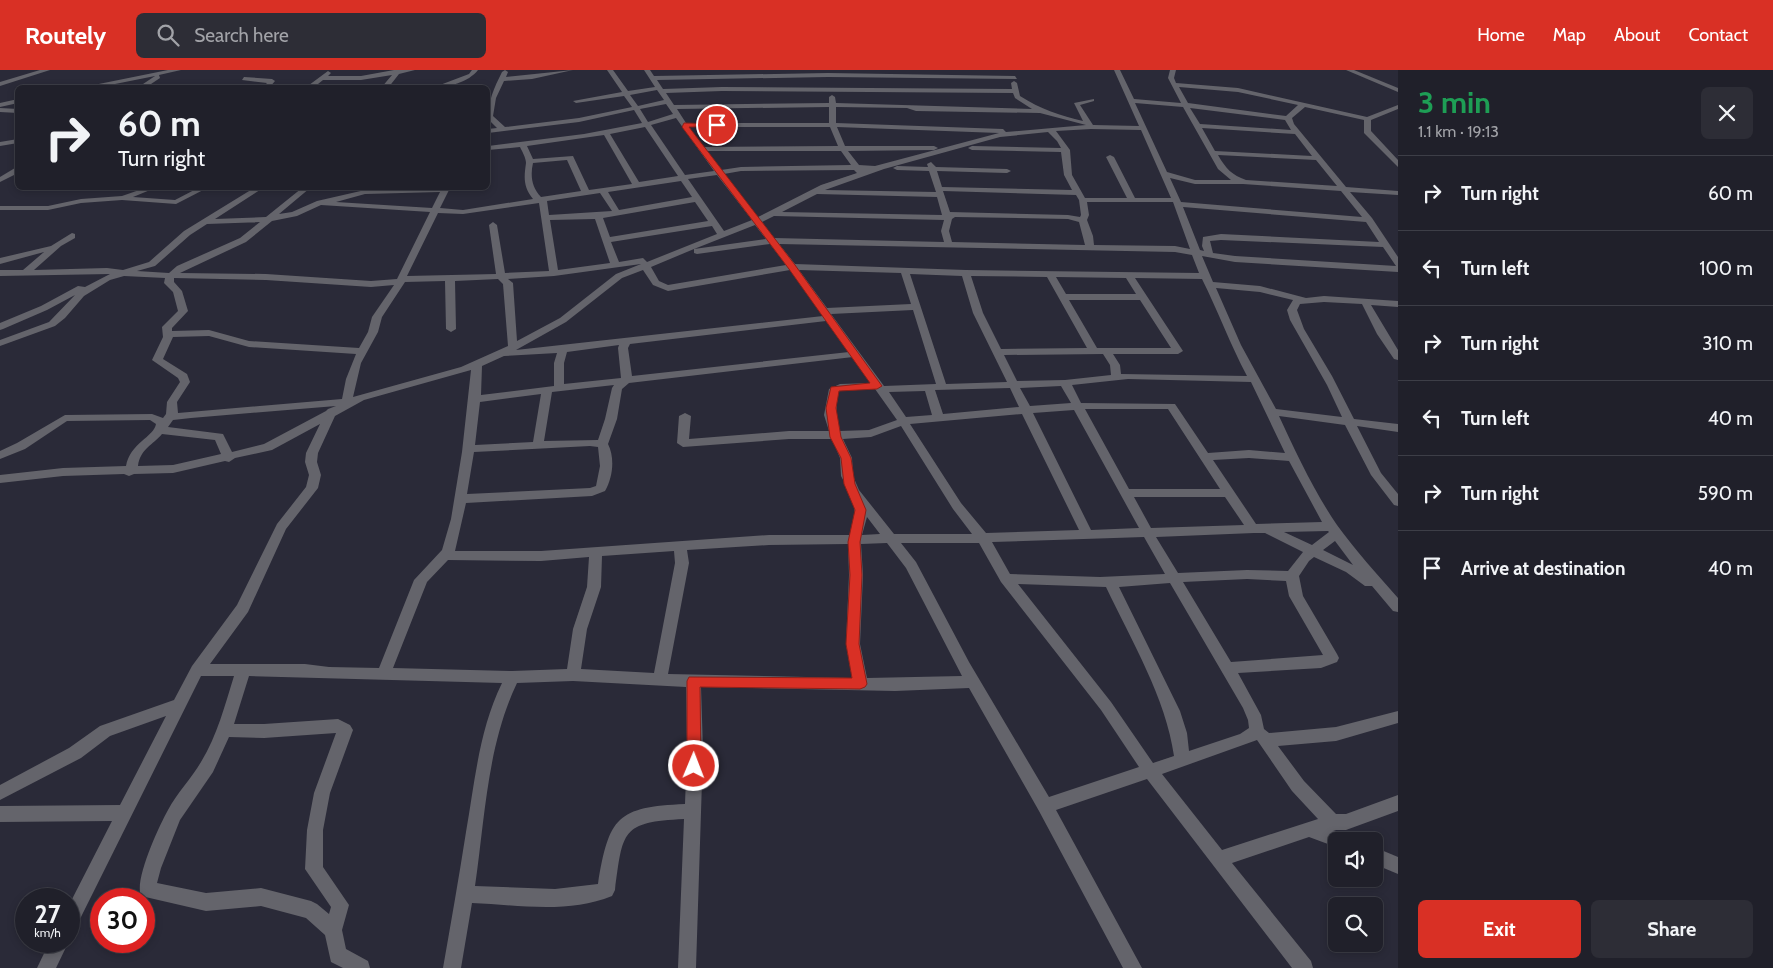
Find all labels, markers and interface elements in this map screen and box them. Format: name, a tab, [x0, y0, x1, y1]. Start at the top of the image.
search box	[136, 13, 486, 58]
text: Routely	[25, 21, 106, 50]
icon: search	[154, 21, 182, 49]
text: Search here	[194, 24, 289, 47]
text: Home	[1477, 24, 1525, 46]
text: Map	[1553, 24, 1586, 46]
text: About	[1614, 24, 1660, 46]
text: Contact	[1688, 24, 1748, 46]
text: 3 min	[1418, 84, 1491, 121]
button: close	[1701, 87, 1753, 139]
text: 60 m	[118, 102, 201, 145]
pin	[696, 104, 738, 146]
icon: right	[35, 105, 100, 170]
icon: arrive	[703, 111, 731, 139]
text: 1.1 km · 19:13	[1418, 122, 1499, 141]
text: Turn right	[118, 145, 205, 172]
icon: right	[1418, 179, 1446, 207]
text: Turn right	[1461, 182, 1539, 205]
text: 60 m	[1708, 182, 1753, 205]
icon: left	[1418, 254, 1446, 282]
text: Turn left	[1461, 257, 1529, 280]
text: 100 m	[1699, 257, 1753, 280]
icon: right	[1418, 329, 1446, 357]
text: Turn right	[1461, 332, 1539, 355]
text: 310 m	[1702, 332, 1753, 355]
icon: left	[1418, 404, 1446, 432]
text: Turn left	[1461, 407, 1529, 430]
text: 40 m	[1708, 407, 1753, 430]
icon: right	[1418, 479, 1446, 507]
text: Turn right	[1461, 482, 1539, 505]
text: 590 m	[1698, 482, 1753, 505]
icon: arrive	[1418, 554, 1446, 582]
text: Arrive at destination	[1461, 557, 1625, 580]
text: 40 m	[1708, 557, 1753, 580]
position arrow	[667, 739, 719, 791]
map controls	[1328, 832, 1383, 952]
button: sound	[1328, 832, 1383, 887]
speed limit sign: 30	[90, 888, 155, 953]
button: search	[1328, 897, 1383, 952]
text: 27	[35, 899, 60, 929]
button: Exit	[1418, 900, 1581, 958]
button: Share	[1591, 900, 1753, 958]
text: km/h	[34, 925, 61, 940]

